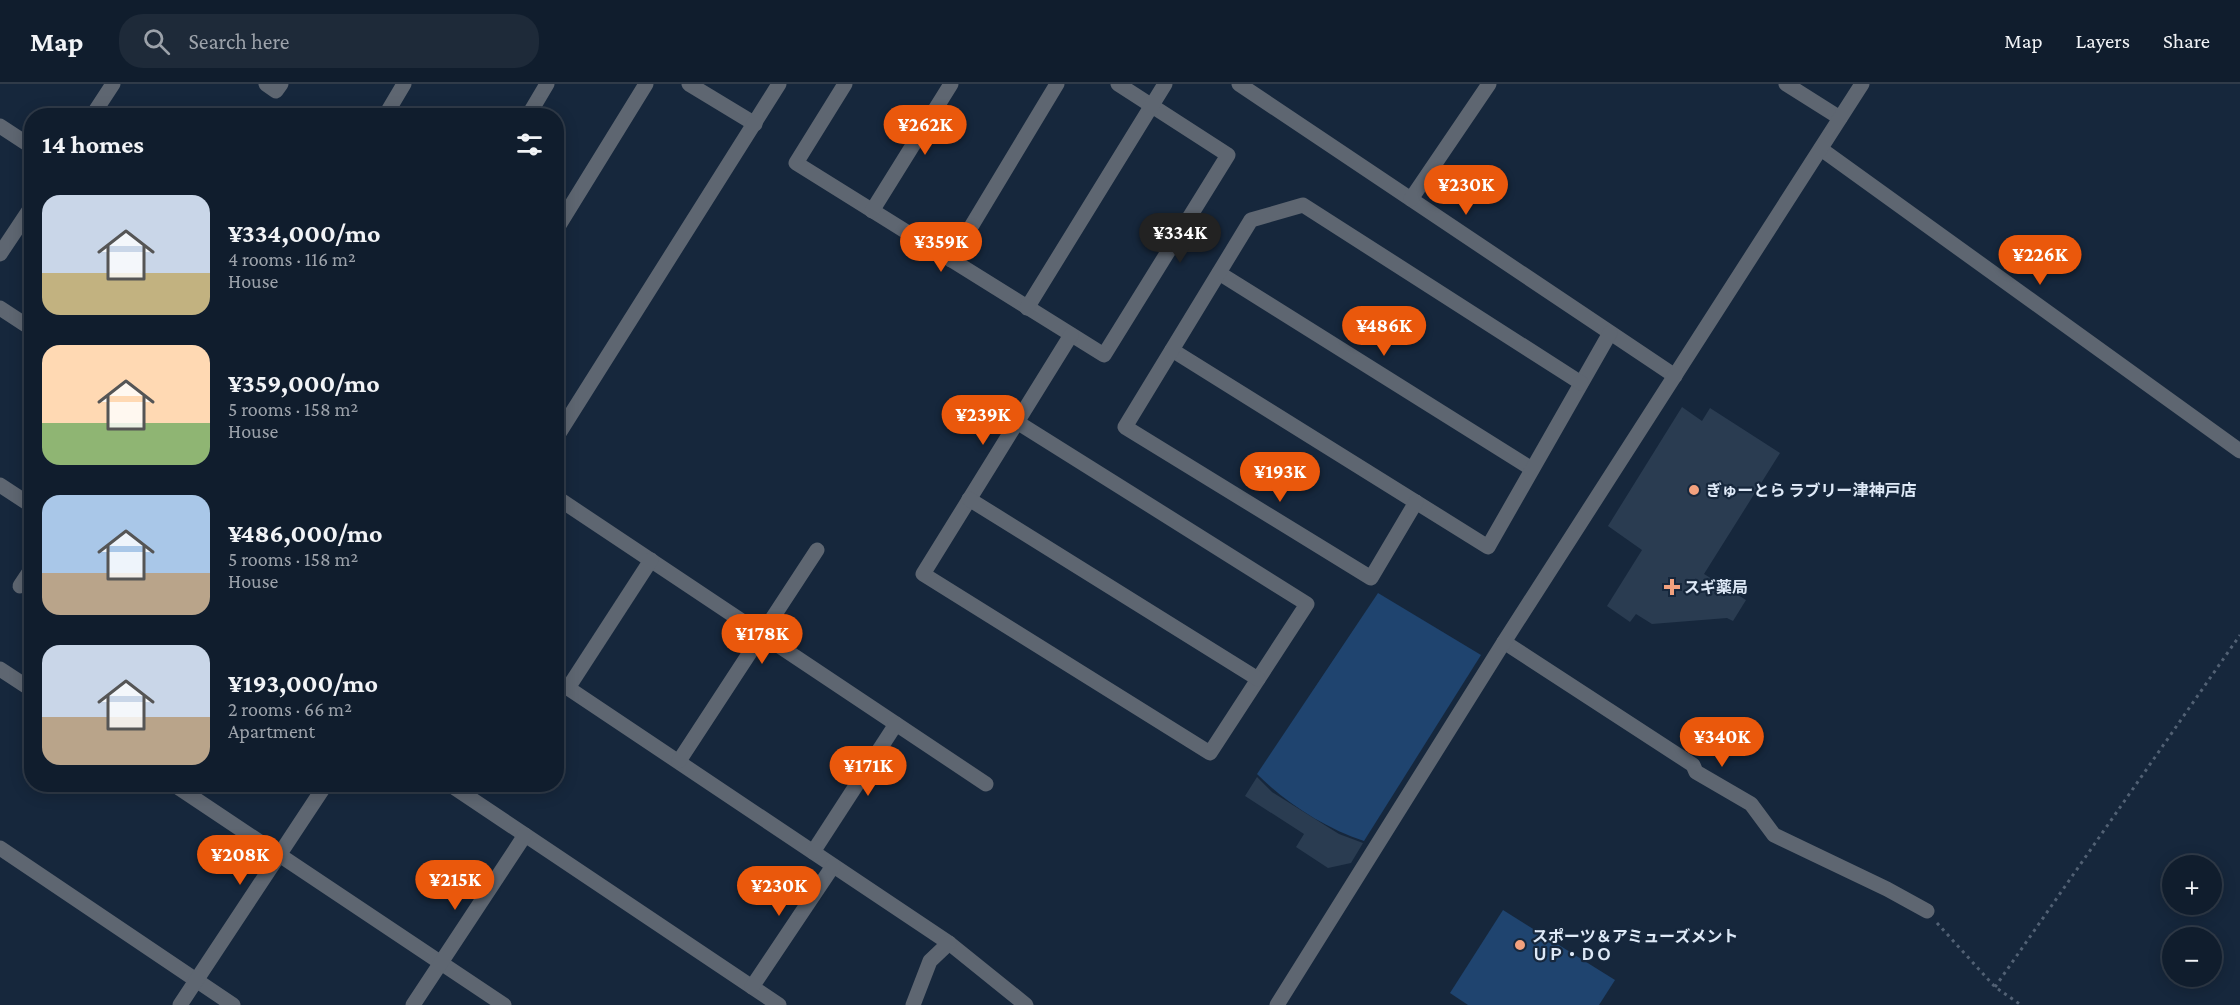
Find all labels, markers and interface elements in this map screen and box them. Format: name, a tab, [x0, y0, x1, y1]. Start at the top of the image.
search box	[119, 14, 539, 68]
icon: search	[140, 25, 173, 58]
text: Map	[30, 26, 83, 57]
text: Search here	[188, 29, 289, 54]
text: Map	[2004, 29, 2043, 53]
text: Layers	[2076, 29, 2130, 53]
text: Share	[2163, 29, 2210, 53]
pin: ¥262K	[883, 105, 967, 156]
text: ¥262K	[898, 113, 952, 135]
icon: filters	[513, 128, 546, 161]
text: 14 homes	[42, 130, 144, 159]
pin: ¥230K	[1424, 165, 1508, 216]
text: ¥230K	[1438, 173, 1494, 195]
pin: ¥334K	[1138, 213, 1222, 264]
icon: home	[90, 219, 162, 291]
text: ¥334,000/mo	[228, 219, 380, 248]
text: ¥334K	[1153, 221, 1207, 243]
pin: ¥359K	[899, 222, 983, 273]
text: ¥359K	[914, 230, 968, 252]
pin: ¥226K	[1998, 235, 2082, 286]
text: ¥226K	[2013, 243, 2067, 265]
text: 4 rooms · 116 m²	[228, 248, 356, 270]
text: House	[228, 270, 278, 292]
pin: ¥486K	[1342, 306, 1426, 357]
text: ¥486K	[1356, 314, 1412, 336]
icon: home	[90, 369, 162, 441]
text: ¥359,000/mo	[228, 369, 380, 398]
pin: ¥239K	[941, 395, 1025, 446]
text: 5 rooms · 158 m²	[228, 398, 358, 420]
text: ¥239K	[956, 403, 1010, 425]
text: House	[228, 420, 278, 442]
pin: ¥193K	[1238, 452, 1322, 503]
text: ¥193K	[1254, 460, 1306, 482]
place label: ぎゅーとら ラブリー津神戸店	[1706, 481, 1917, 499]
marker: ぎゅーとら ラブリー津神戸店	[1687, 483, 1701, 497]
icon: home	[90, 519, 162, 591]
text: ¥486,000/mo	[228, 519, 383, 548]
text: 5 rooms · 158 m²	[228, 548, 358, 570]
text: House	[228, 570, 278, 592]
place label: スギ薬局	[1684, 579, 1748, 596]
marker: スギ薬局	[1665, 580, 1679, 594]
pin: ¥178K	[720, 614, 804, 665]
text: ¥178K	[736, 622, 788, 644]
icon: home	[90, 669, 162, 741]
text: ¥193,000/mo	[228, 669, 378, 698]
text: 2 rooms · 66 m²	[228, 698, 352, 720]
pin: ¥340K	[1680, 717, 1764, 768]
text: Apartment	[228, 720, 315, 742]
text: ¥340K	[1694, 725, 1750, 747]
pin: ¥171K	[826, 746, 910, 797]
text: ¥171K	[844, 754, 892, 776]
pin: ¥208K	[198, 835, 282, 886]
text: ¥208K	[211, 843, 269, 865]
map controls	[2162, 855, 2222, 987]
button: +	[2162, 855, 2222, 915]
pin: ¥215K	[413, 860, 497, 911]
pin: ¥230K	[737, 866, 821, 917]
text: ¥215K	[429, 868, 481, 890]
text: ¥230K	[751, 874, 807, 896]
button: −	[2162, 927, 2222, 987]
place label: スポーツ＆アミューズメント ＵＰ・ＤＯ	[1532, 928, 1739, 963]
marker: スポーツ＆アミューズメント ＵＰ・ＤＯ	[1513, 938, 1527, 952]

